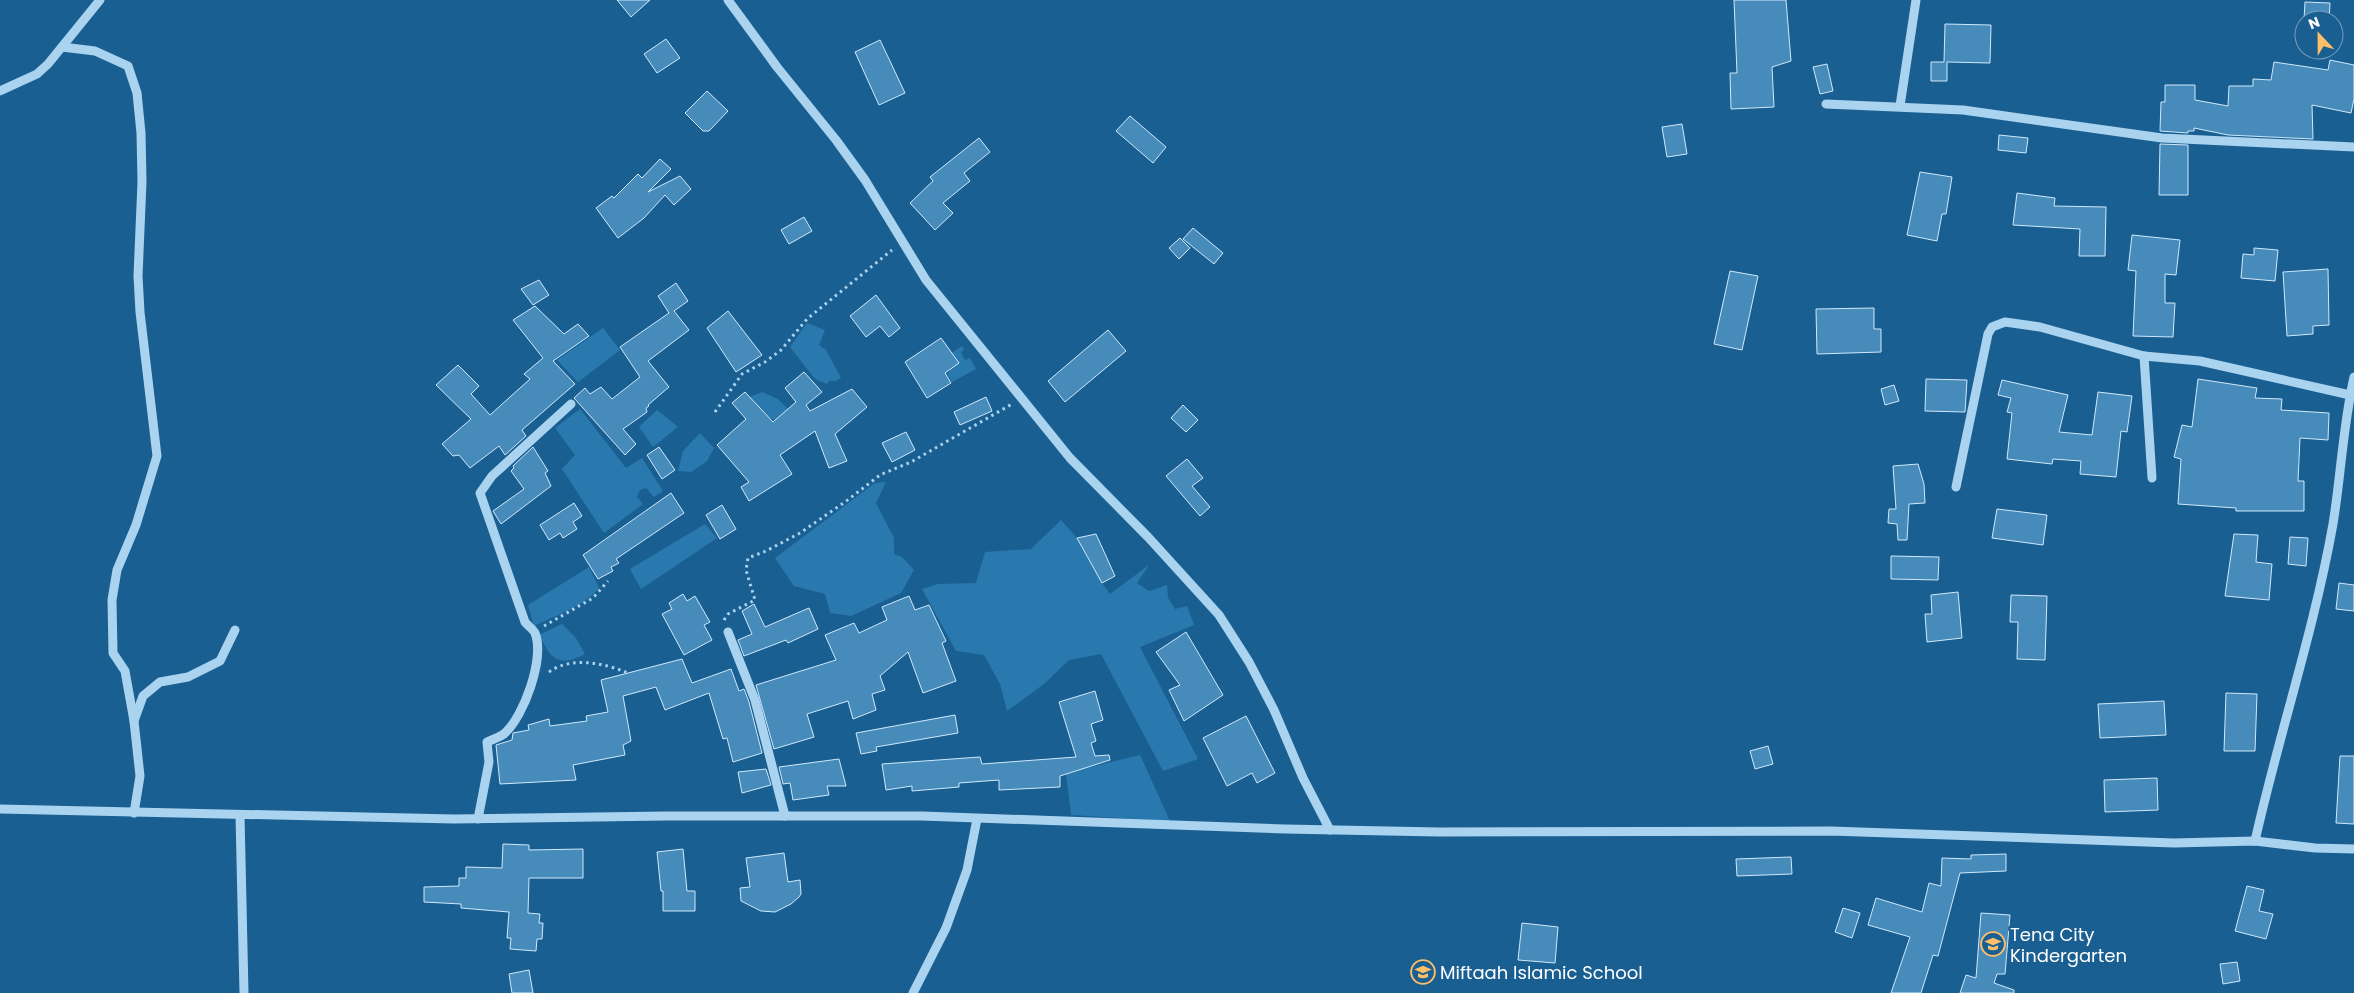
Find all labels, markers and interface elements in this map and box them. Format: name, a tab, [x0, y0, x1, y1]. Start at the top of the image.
north arrow	[2294, 10, 2344, 60]
text: N	[2306, 12, 2323, 34]
place label: Tena City Kindergarten	[2010, 922, 2127, 968]
school or university icon: Tena City Kindergarten	[1980, 931, 2006, 957]
school or university icon: Miftaah Islamic School	[1410, 959, 1436, 985]
place label: Miftaah Islamic School	[1440, 960, 1643, 985]

